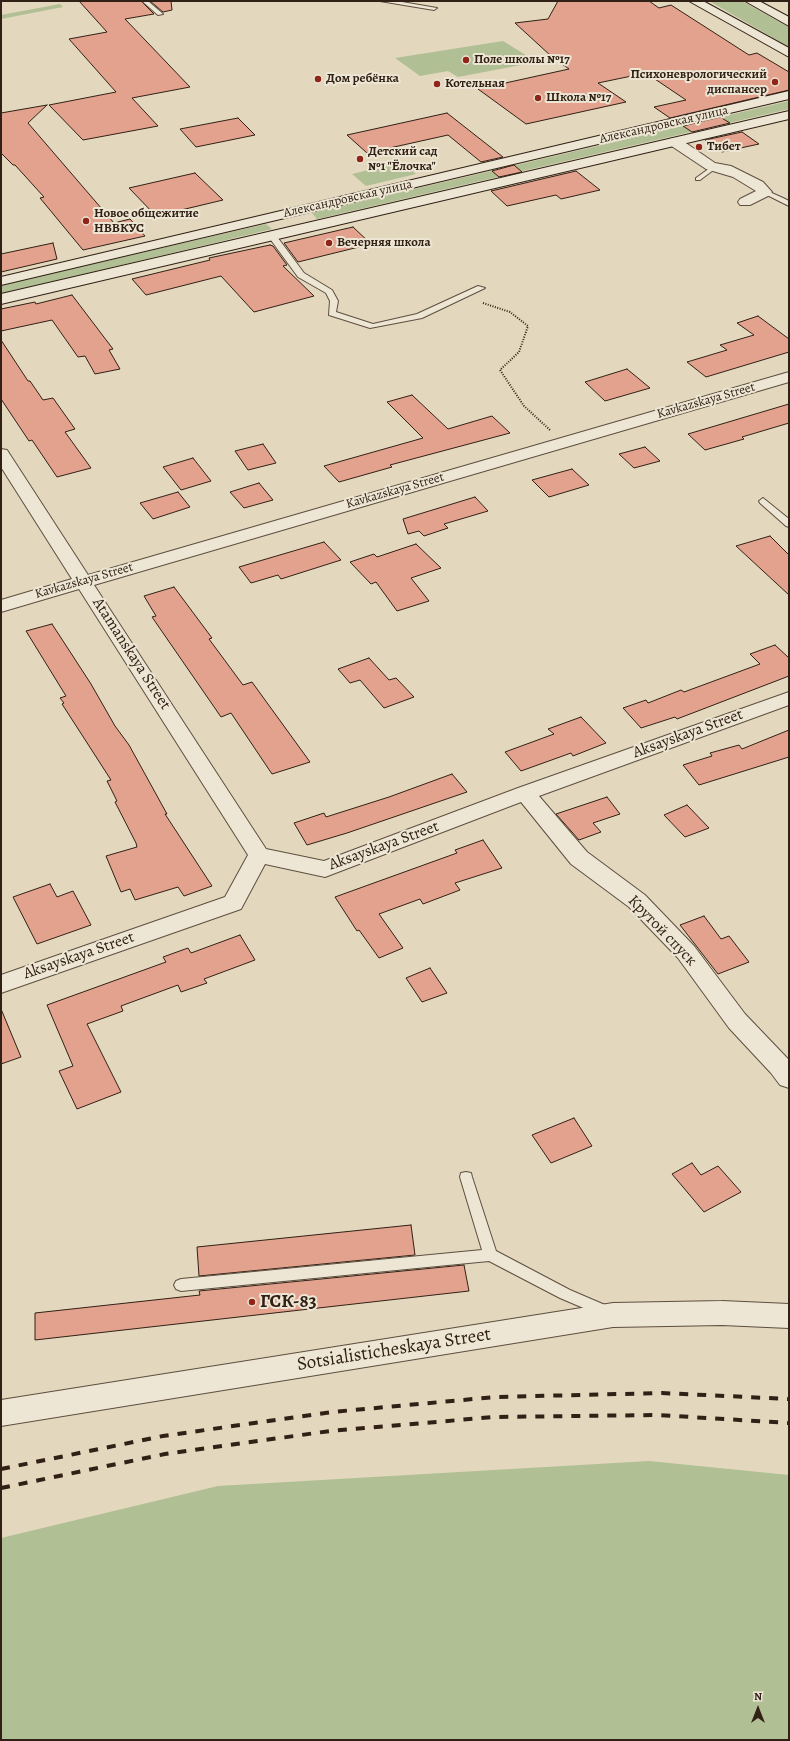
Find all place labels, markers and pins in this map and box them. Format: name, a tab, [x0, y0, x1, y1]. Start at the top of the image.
place label: Поле школы №17	[474, 52, 570, 68]
marker: Поле школы №17	[461, 55, 471, 65]
place label: Психоневрологический диспансер	[631, 67, 767, 98]
place label: Дом ребёнка	[326, 71, 399, 87]
marker: Дом ребёнка	[313, 74, 323, 84]
place label: Котельная	[445, 76, 505, 92]
marker: Психоневрологический диспансер	[770, 77, 780, 87]
marker: Котельная	[432, 79, 442, 89]
place label: Школа №17	[546, 90, 611, 106]
marker: Школа №17	[533, 93, 543, 103]
place label: Тибет	[707, 139, 741, 155]
marker: Тибет	[694, 142, 704, 152]
place label: Детский сад №1 "Ёлочка"	[368, 144, 438, 175]
marker: Детский сад №1 "Ёлочка"	[355, 154, 365, 164]
place label: Новое общежитие НВВКУС	[94, 206, 199, 237]
marker: Новое общежитие НВВКУС	[81, 216, 91, 226]
place label: Вечерняя школа	[337, 235, 431, 251]
marker: Вечерняя школа	[324, 238, 334, 248]
place label: ГСК-83	[260, 1291, 317, 1313]
marker: ГСК-83	[247, 1297, 257, 1307]

